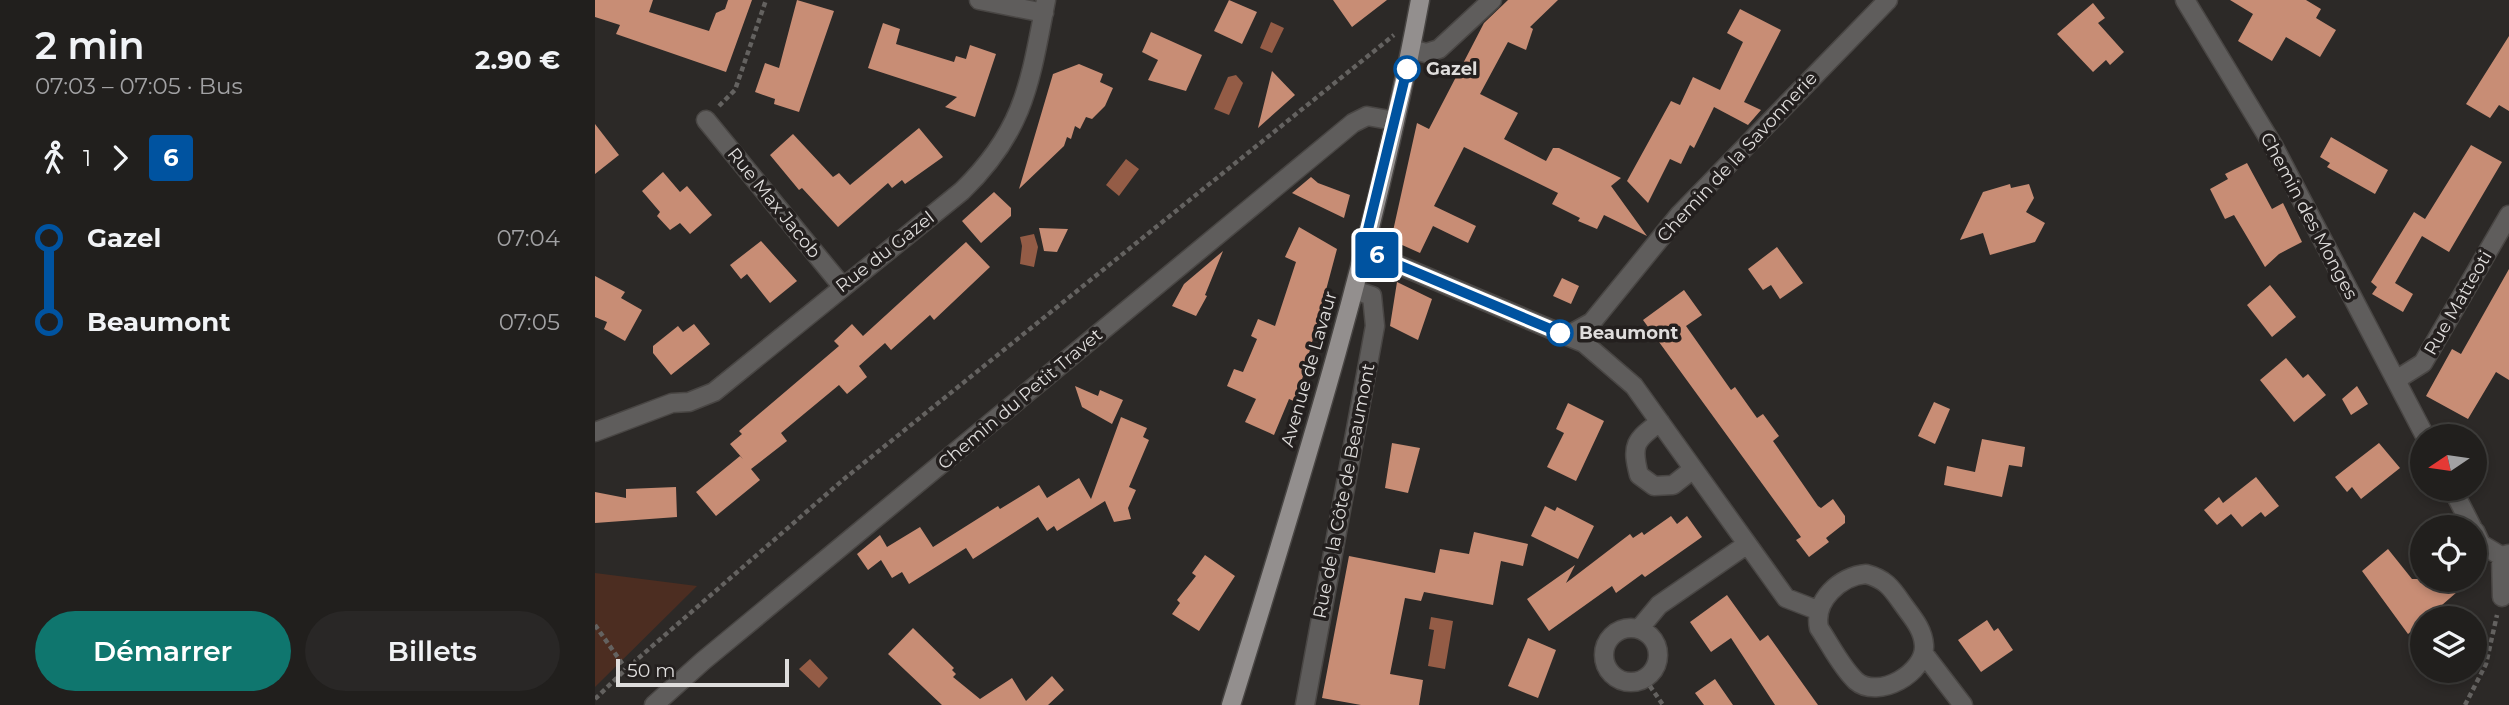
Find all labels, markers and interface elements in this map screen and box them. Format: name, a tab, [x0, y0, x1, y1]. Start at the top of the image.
text: 2 min	[35, 22, 145, 69]
text: 2.90 €	[475, 44, 560, 76]
marker: Gazel	[1394, 56, 1420, 82]
place label: Gazel	[1426, 58, 1477, 80]
street label: Chemin de la Savonnerie	[1652, 67, 1822, 247]
text: 07:03 – 07:05 · Bus	[35, 72, 243, 100]
street label: Chemin des Monges	[2256, 129, 2362, 303]
icon: walk	[35, 139, 73, 177]
icon: forward	[101, 139, 139, 177]
text: 6	[163, 143, 179, 172]
street label: Rue Max Jacob	[723, 143, 825, 263]
text: 1	[83, 144, 91, 172]
street label: Rue du Gazel	[831, 207, 939, 297]
text: Gazel	[87, 222, 161, 254]
text: 07:04	[497, 224, 560, 252]
line badge: 6	[1354, 232, 1400, 278]
text: 6	[1369, 240, 1385, 269]
street label: Rue Matteoti	[2419, 247, 2497, 359]
street label: Avenue de Lavaur	[1276, 289, 1342, 449]
text: Beaumont	[87, 306, 231, 338]
text: 07:05	[499, 308, 560, 336]
marker: Beaumont	[1547, 320, 1573, 346]
place label: Beaumont	[1579, 322, 1679, 344]
street label: Chemin du Petit Travet	[933, 324, 1107, 474]
street label: Rue de la Côte de Beaumont	[1308, 362, 1380, 620]
north arrow	[2410, 424, 2487, 500]
map controls	[2410, 424, 2487, 683]
button: locate	[2410, 515, 2487, 592]
button: layers	[2410, 606, 2487, 683]
button: Démarrer	[35, 611, 291, 691]
button: Billets	[305, 611, 560, 691]
scale bar	[616, 656, 789, 688]
text: 50 m	[627, 659, 675, 682]

